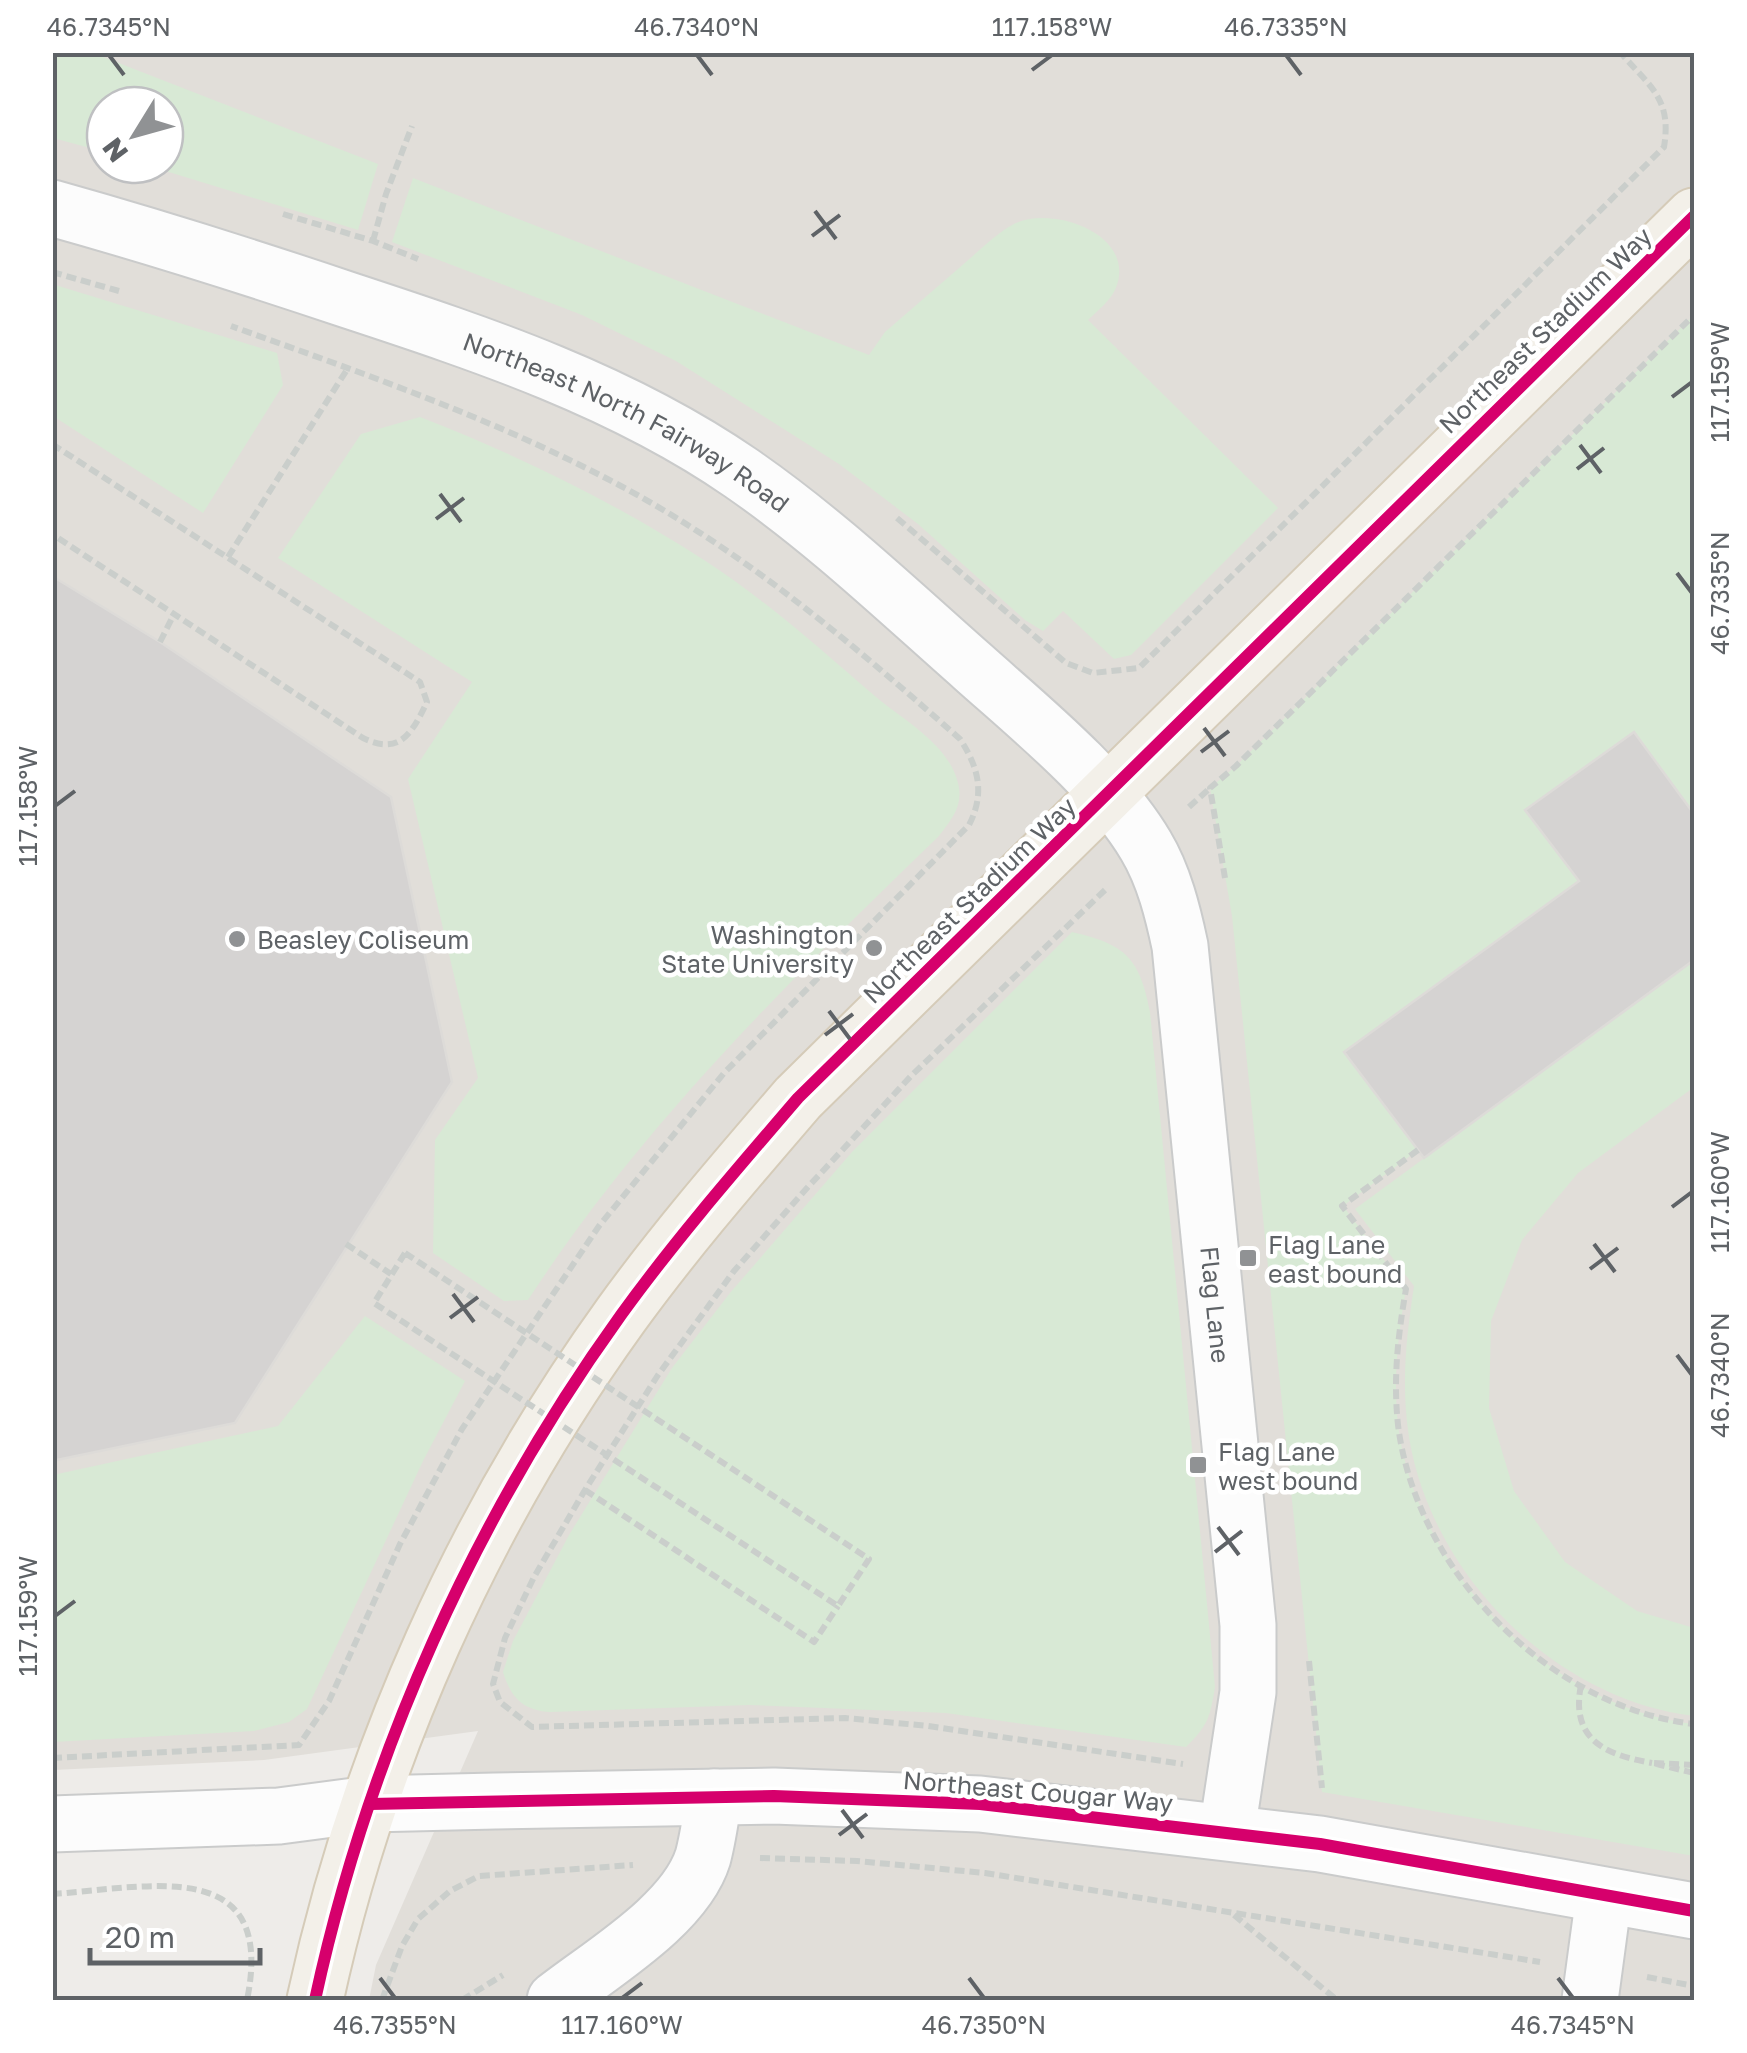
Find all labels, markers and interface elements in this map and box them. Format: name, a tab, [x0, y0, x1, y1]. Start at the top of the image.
text: 46.7345°N	[47, 11, 171, 42]
text: 46.7340°N	[634, 11, 760, 42]
text: 117.158°W	[992, 11, 1112, 42]
text: 46.7335°N	[1224, 11, 1348, 42]
north arrow	[85, 85, 185, 185]
text: N	[95, 132, 134, 169]
street label: Northeast Stadium Way	[1432, 220, 1658, 440]
text: 117.159°W	[1704, 322, 1735, 442]
street label: Northeast North Fairway Road	[459, 325, 796, 519]
text: 46.7335°N	[1704, 531, 1735, 655]
text: 117.158°W	[12, 746, 43, 866]
street label: Northeast Stadium Way	[856, 790, 1082, 1010]
place label: Washington State University	[661, 919, 854, 979]
place label: Beasley Coliseum	[257, 924, 469, 955]
marker: Beasley Coliseum	[226, 928, 248, 950]
marker: Washington State University	[863, 937, 885, 959]
text: 117.160°W	[1704, 1131, 1735, 1253]
place label: Flag Lane east bound	[1268, 1229, 1402, 1289]
street label: Flag Lane	[1195, 1245, 1237, 1365]
marker: Flag Lane east bound	[1237, 1247, 1259, 1269]
text: 46.7340°N	[1704, 1312, 1735, 1438]
place label: Flag Lane west bound	[1218, 1436, 1358, 1496]
marker: Flag Lane west bound	[1187, 1454, 1209, 1476]
text: 117.159°W	[12, 1556, 43, 1676]
street label: Northeast Cougar Way	[902, 1764, 1174, 1818]
scale bar	[90, 1903, 260, 1965]
text: 20 m	[105, 1919, 175, 1955]
text: 46.7355°N	[333, 2009, 457, 2040]
text: 117.160°W	[561, 2009, 683, 2040]
text: 46.7350°N	[922, 2009, 1046, 2040]
text: 46.7345°N	[1511, 2009, 1635, 2040]

